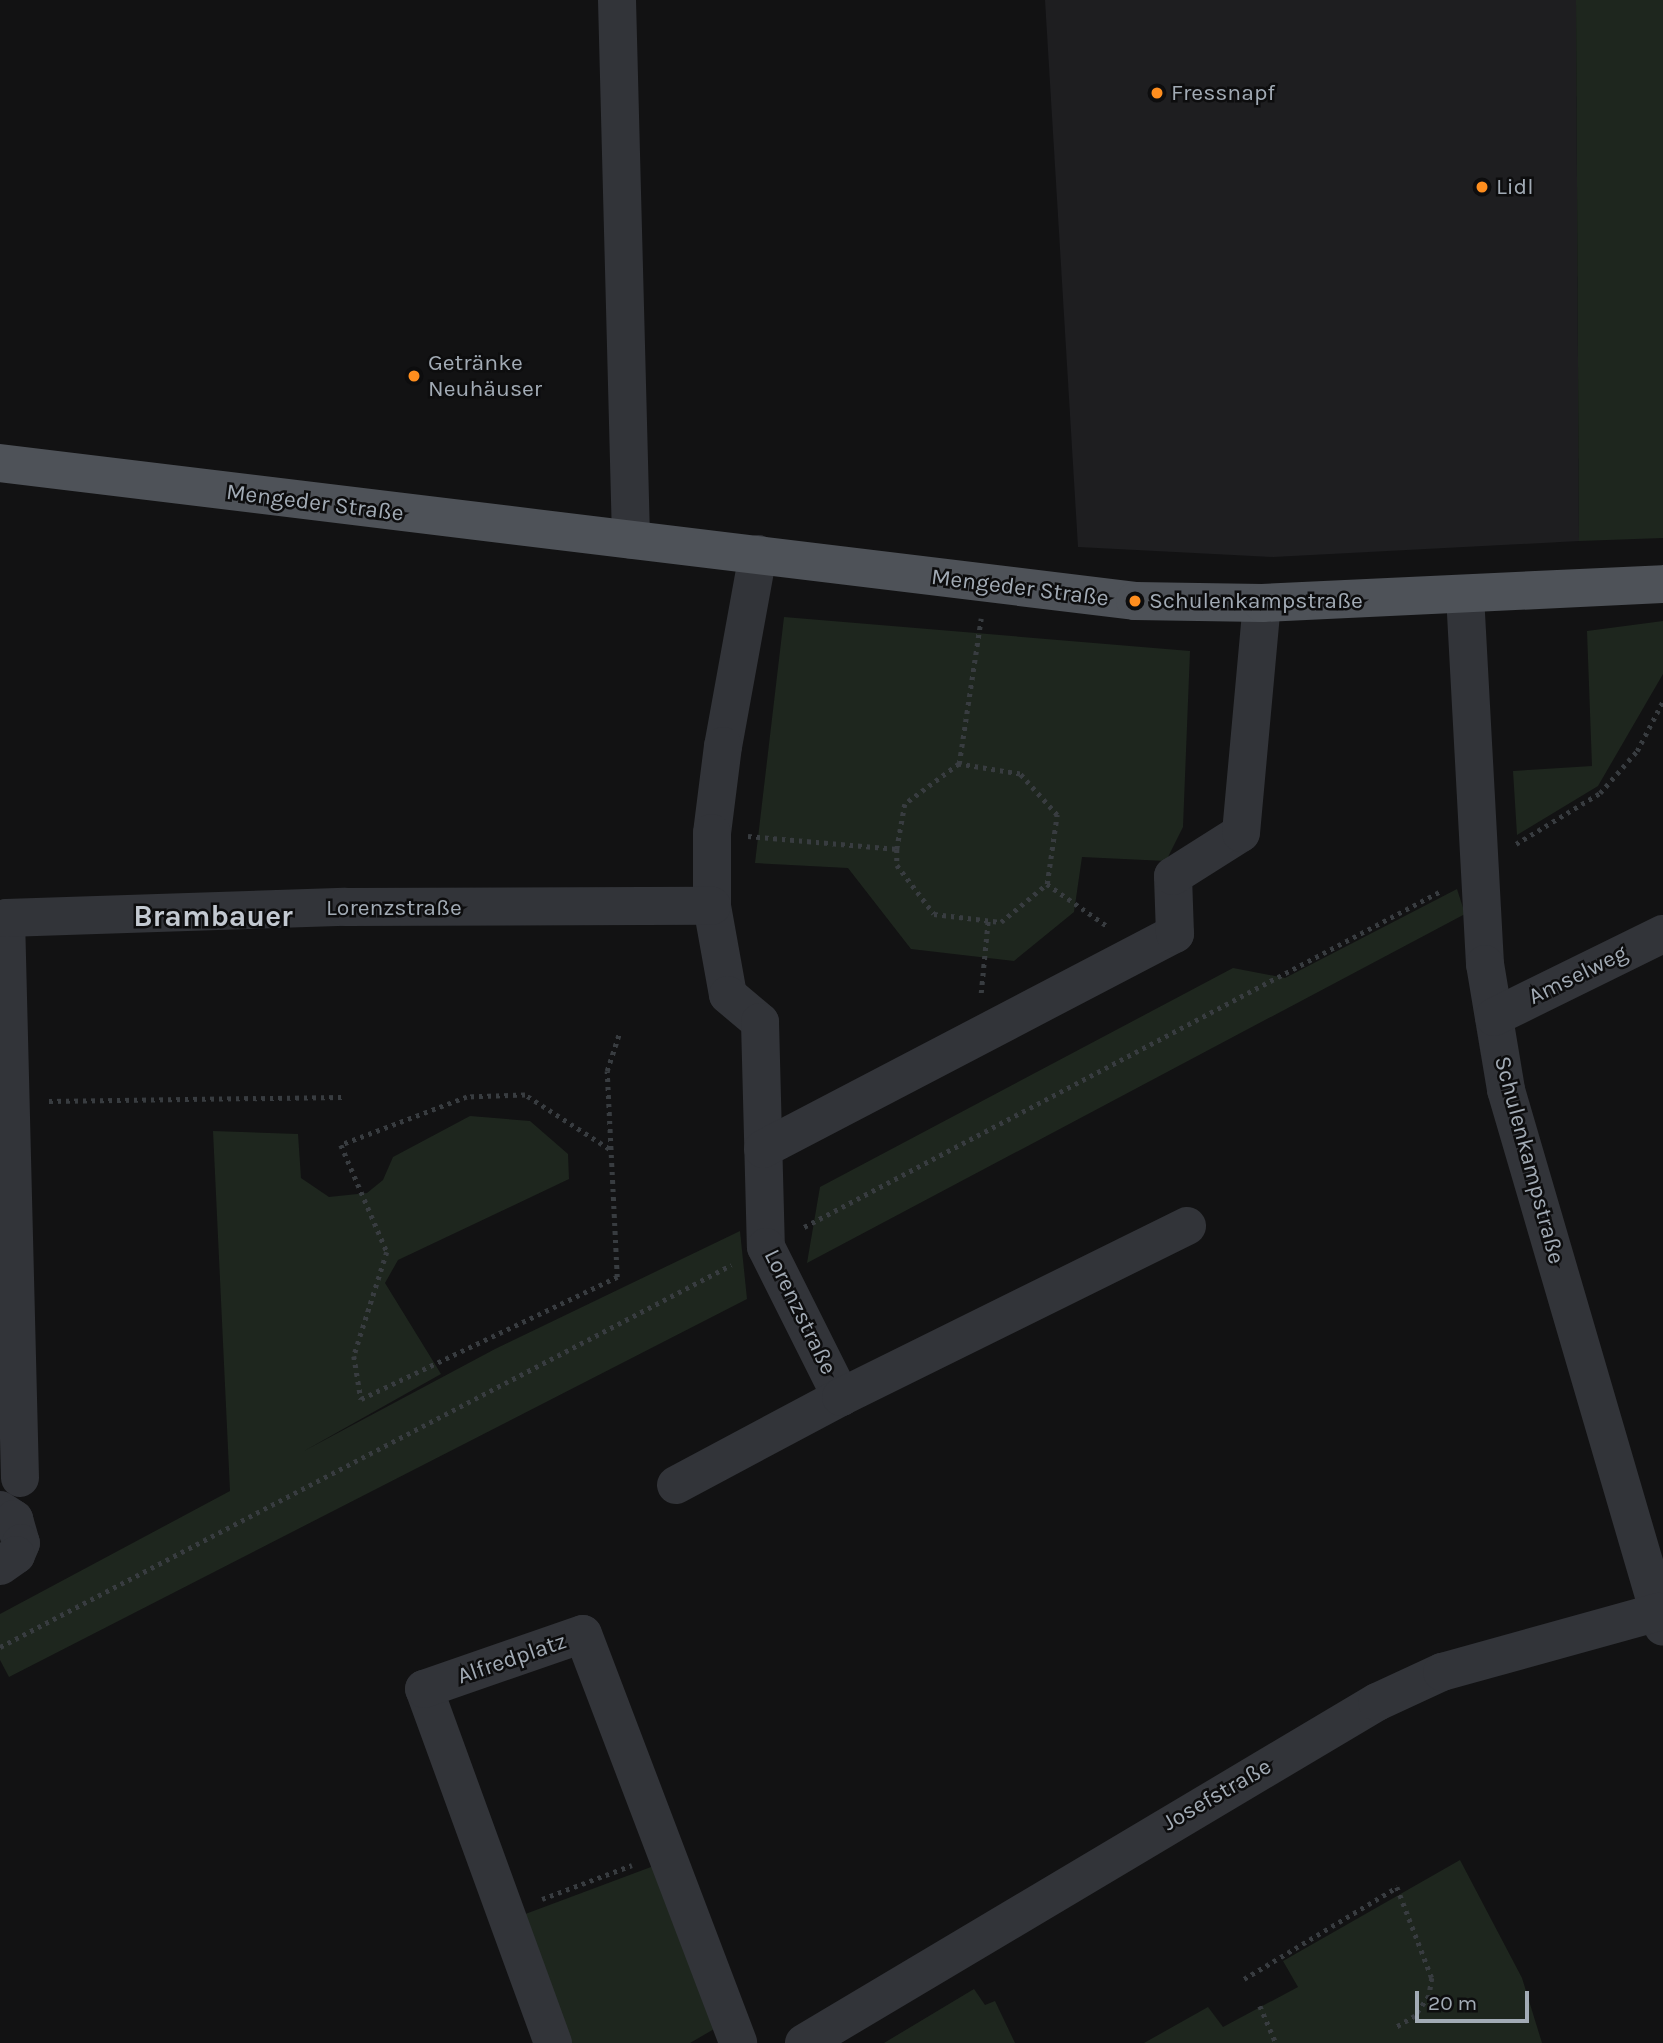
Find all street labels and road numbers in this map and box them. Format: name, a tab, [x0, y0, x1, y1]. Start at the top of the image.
street label: Mengeder Straße	[225, 478, 405, 528]
street label: Mengeder Straße	[930, 563, 1110, 613]
street label: Lorenzstraße	[326, 894, 462, 922]
street label: Amselweg	[1524, 939, 1632, 1011]
street label: Schulenkampstraße	[1488, 1053, 1570, 1267]
street label: Lorenzstraße	[758, 1245, 842, 1379]
street label: Alfredplatz	[454, 1627, 570, 1691]
street label: Josefstraße	[1158, 1753, 1276, 1837]

